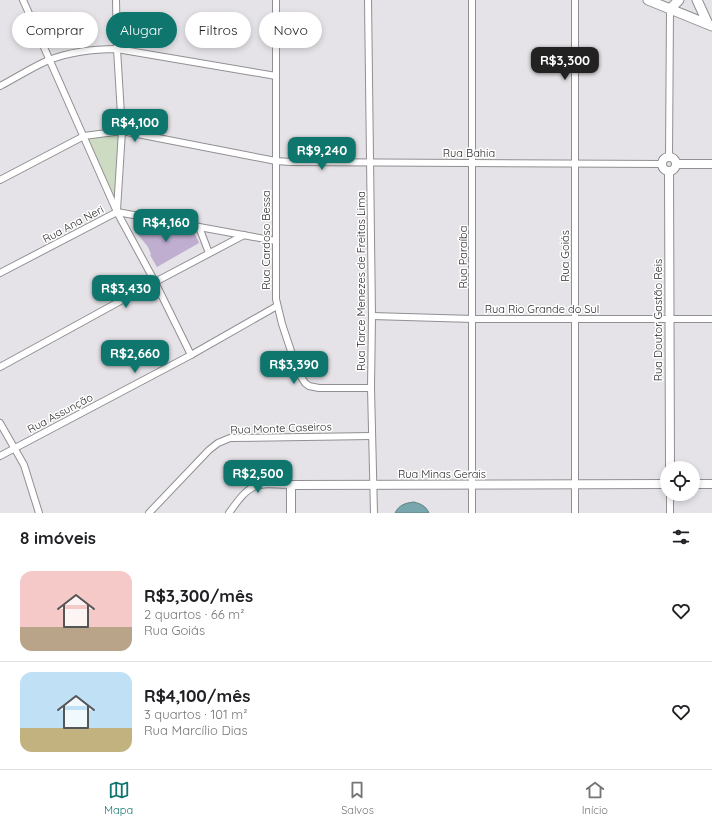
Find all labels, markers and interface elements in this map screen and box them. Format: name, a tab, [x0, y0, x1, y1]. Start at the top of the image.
chip: Comprar	[12, 12, 98, 48]
chip: Alugar	[106, 12, 177, 48]
chip: Filtros	[185, 12, 251, 48]
chip: Novo	[259, 12, 322, 48]
pin: R$3,300	[528, 47, 602, 81]
text: R$3,300	[540, 52, 590, 68]
pin: R$4,100	[98, 109, 172, 143]
text: R$4,100	[111, 114, 159, 130]
pin: R$9,240	[285, 137, 359, 171]
text: R$9,240	[297, 142, 347, 158]
street label: Rua Bahia	[443, 146, 495, 160]
street label: Rua Cardoso Bessa	[259, 190, 273, 290]
street label: Rua Tarce Menezes de Freitas Lima	[354, 191, 368, 371]
street label: Rua Ana Neri	[40, 202, 106, 246]
pin: R$4,160	[129, 209, 203, 243]
text: R$4,160	[142, 214, 190, 230]
street label: Rua Paraíba	[456, 226, 470, 288]
street label: Rua Goiás	[558, 230, 572, 282]
street label: Rua Doutor Gastão Reis	[651, 259, 665, 381]
pin: R$3,430	[89, 275, 163, 309]
text: R$3,430	[101, 280, 151, 296]
street label: Rua Rio Grande do Sul	[485, 302, 599, 316]
pin: R$2,660	[98, 340, 172, 374]
text: R$2,660	[110, 345, 160, 361]
pin: R$3,390	[257, 351, 331, 385]
text: R$3,390	[269, 356, 319, 372]
street label: Rua Assunção	[25, 390, 95, 436]
street label: Rua Monte Caseiros	[230, 419, 332, 437]
pin: R$2,500	[221, 460, 295, 494]
map controls	[660, 461, 700, 501]
button: locate	[660, 461, 700, 501]
text: R$2,500	[232, 465, 284, 481]
street label: Rua Minas Gerais	[398, 467, 486, 481]
icon: filters	[670, 526, 692, 548]
text: 8 imóveis	[20, 527, 96, 548]
text: R$3,300/mês	[144, 585, 253, 606]
icon: home	[52, 587, 100, 635]
icon: heart	[670, 600, 692, 622]
text: 2 quartos · 66 m²	[144, 606, 244, 622]
text: Rua Goiás	[144, 622, 205, 638]
text: R$4,100/mês	[144, 685, 250, 706]
icon: home	[52, 688, 100, 736]
icon: heart	[670, 701, 692, 723]
text: 3 quartos · 101 m²	[144, 706, 247, 722]
text: Rua Marcílio Dias	[144, 722, 248, 738]
tab: Mapa	[104, 779, 133, 817]
tab: Salvos	[341, 779, 374, 817]
tab: Início	[582, 779, 608, 817]

